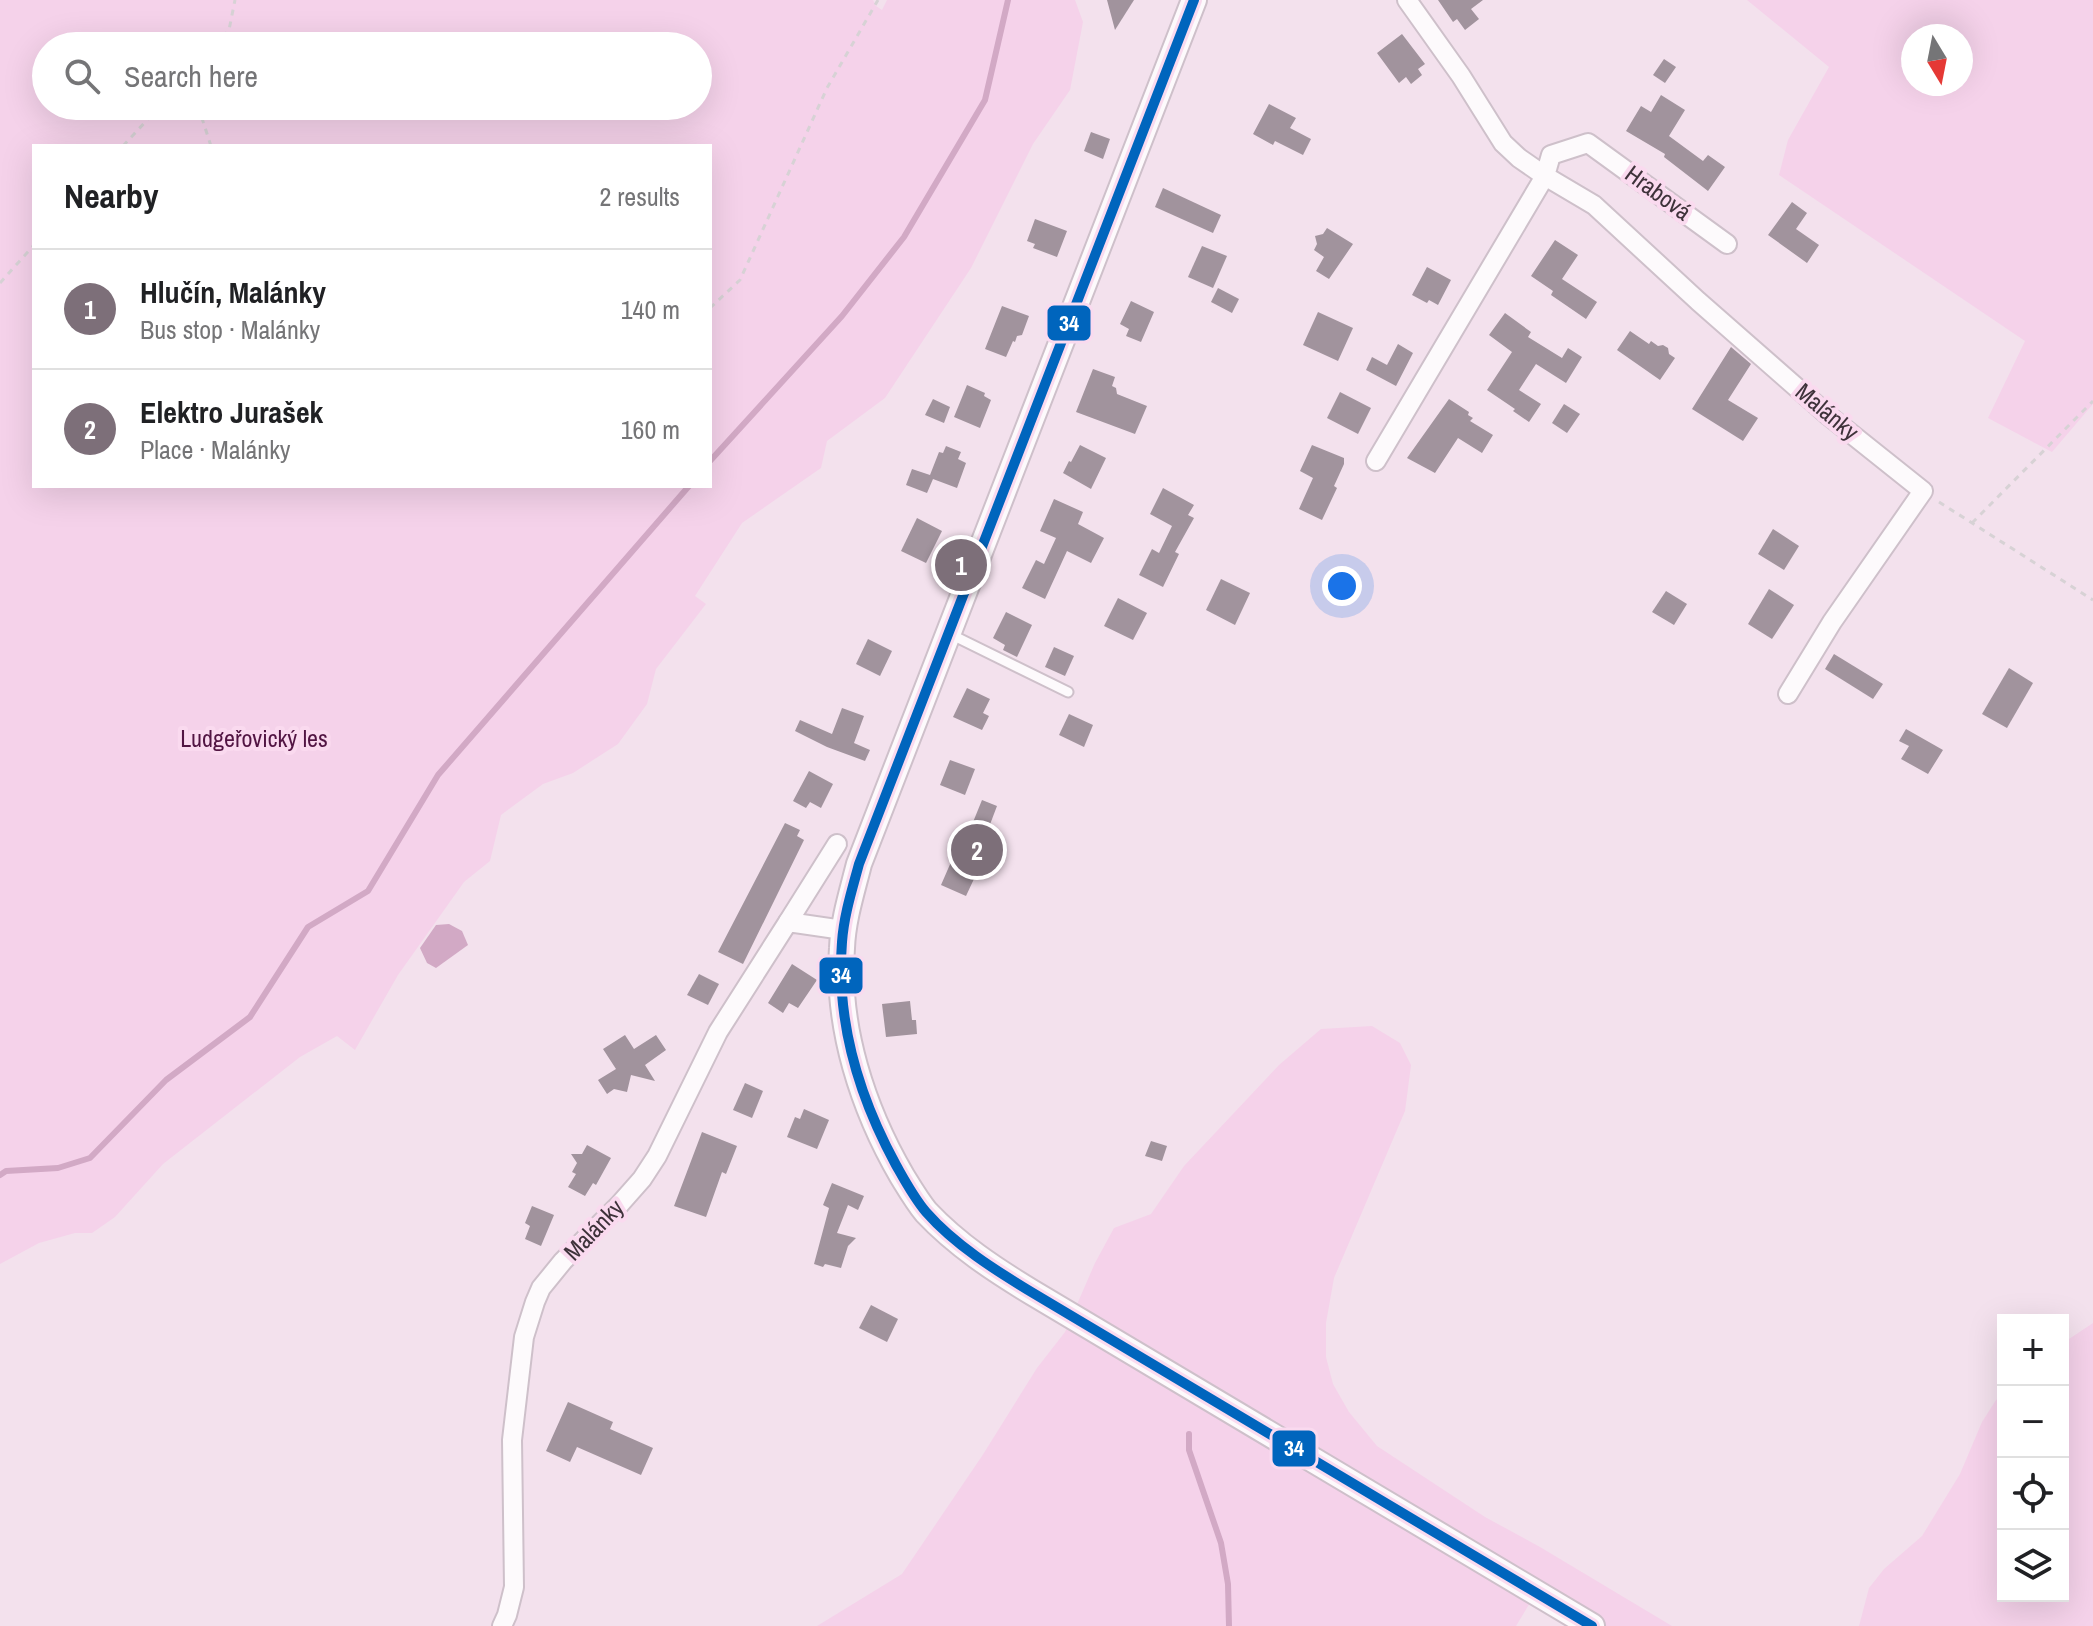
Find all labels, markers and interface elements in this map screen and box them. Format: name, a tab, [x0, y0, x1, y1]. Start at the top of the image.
north arrow	[1901, 24, 1973, 96]
search box	[32, 32, 712, 120]
icon: search	[60, 54, 104, 98]
text: Search here	[124, 56, 258, 96]
street label: Hrabová	[1619, 157, 1698, 227]
text: Nearby	[64, 173, 159, 219]
text: 2 results	[599, 179, 680, 214]
text: Hlučín, Malánky	[140, 272, 326, 312]
text: 1	[84, 292, 96, 327]
text: 140 m	[621, 292, 680, 327]
line badge: 34	[1046, 304, 1092, 342]
text: 34	[1059, 308, 1079, 338]
text: Bus stop · Malánky	[140, 312, 320, 347]
street label: Malánky	[1789, 375, 1866, 447]
text: Elektro Jurašek	[140, 392, 323, 432]
text: 2	[84, 412, 96, 447]
text: 160 m	[621, 412, 680, 447]
text: Place · Malánky	[140, 432, 291, 467]
pin: 1	[935, 535, 987, 595]
your location	[1322, 566, 1362, 606]
park label: Ludgeřovický les	[180, 722, 328, 754]
pin: 2	[951, 820, 1003, 880]
line badge: 34	[818, 956, 864, 995]
text: 34	[831, 960, 851, 990]
street label: Malánky	[556, 1192, 630, 1267]
map controls	[1997, 1314, 2069, 1602]
button: +	[1997, 1314, 2069, 1386]
button: −	[1997, 1386, 2069, 1458]
line badge: 34	[1271, 1429, 1317, 1468]
text: 34	[1284, 1433, 1304, 1463]
button: locate	[1997, 1458, 2069, 1530]
button: layers	[1997, 1530, 2069, 1602]

